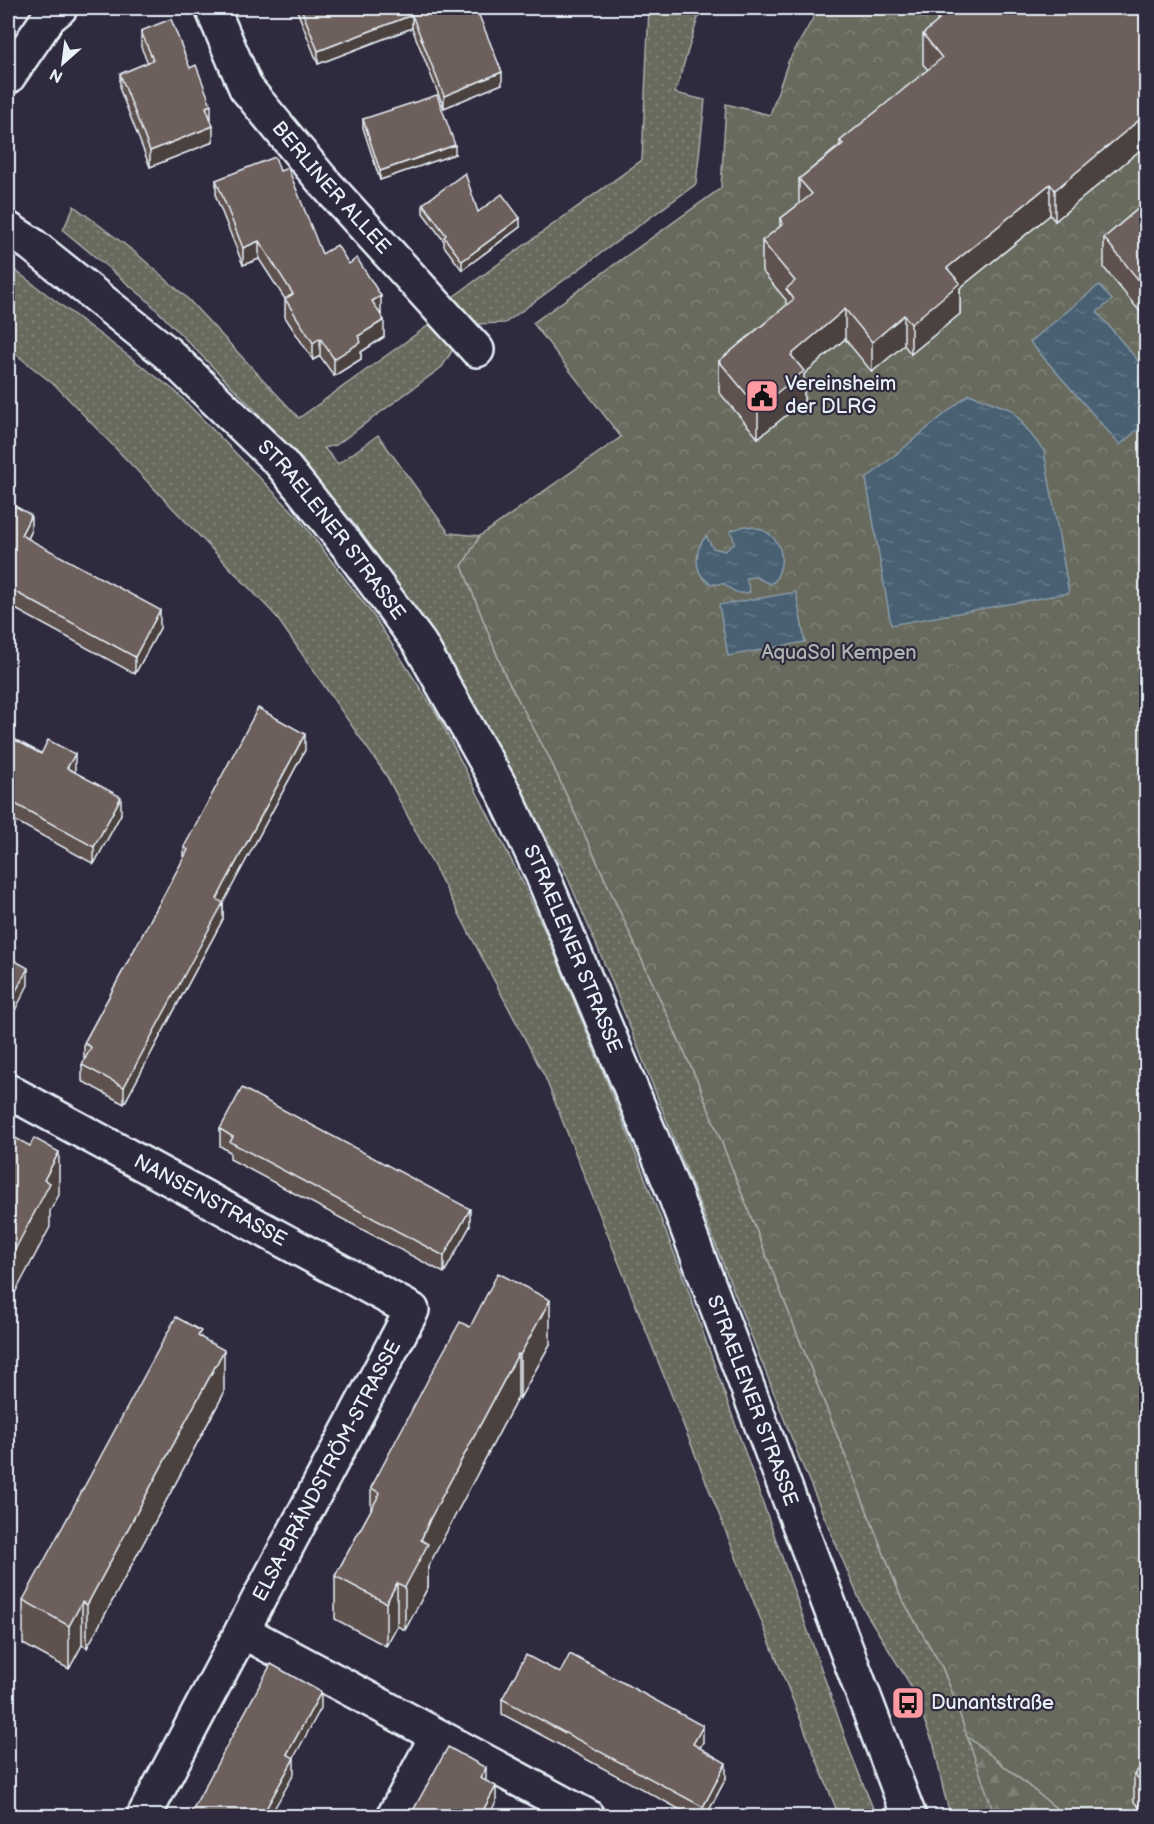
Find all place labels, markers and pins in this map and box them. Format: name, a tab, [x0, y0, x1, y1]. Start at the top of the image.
place label: Vereinsheim der DLRG	[785, 372, 896, 419]
public building icon: Vereinsheim der DLRG	[744, 378, 780, 414]
bus stop icon: Dunantstraße	[890, 1685, 926, 1721]
place label: Dunantstraße	[931, 1691, 1054, 1715]

